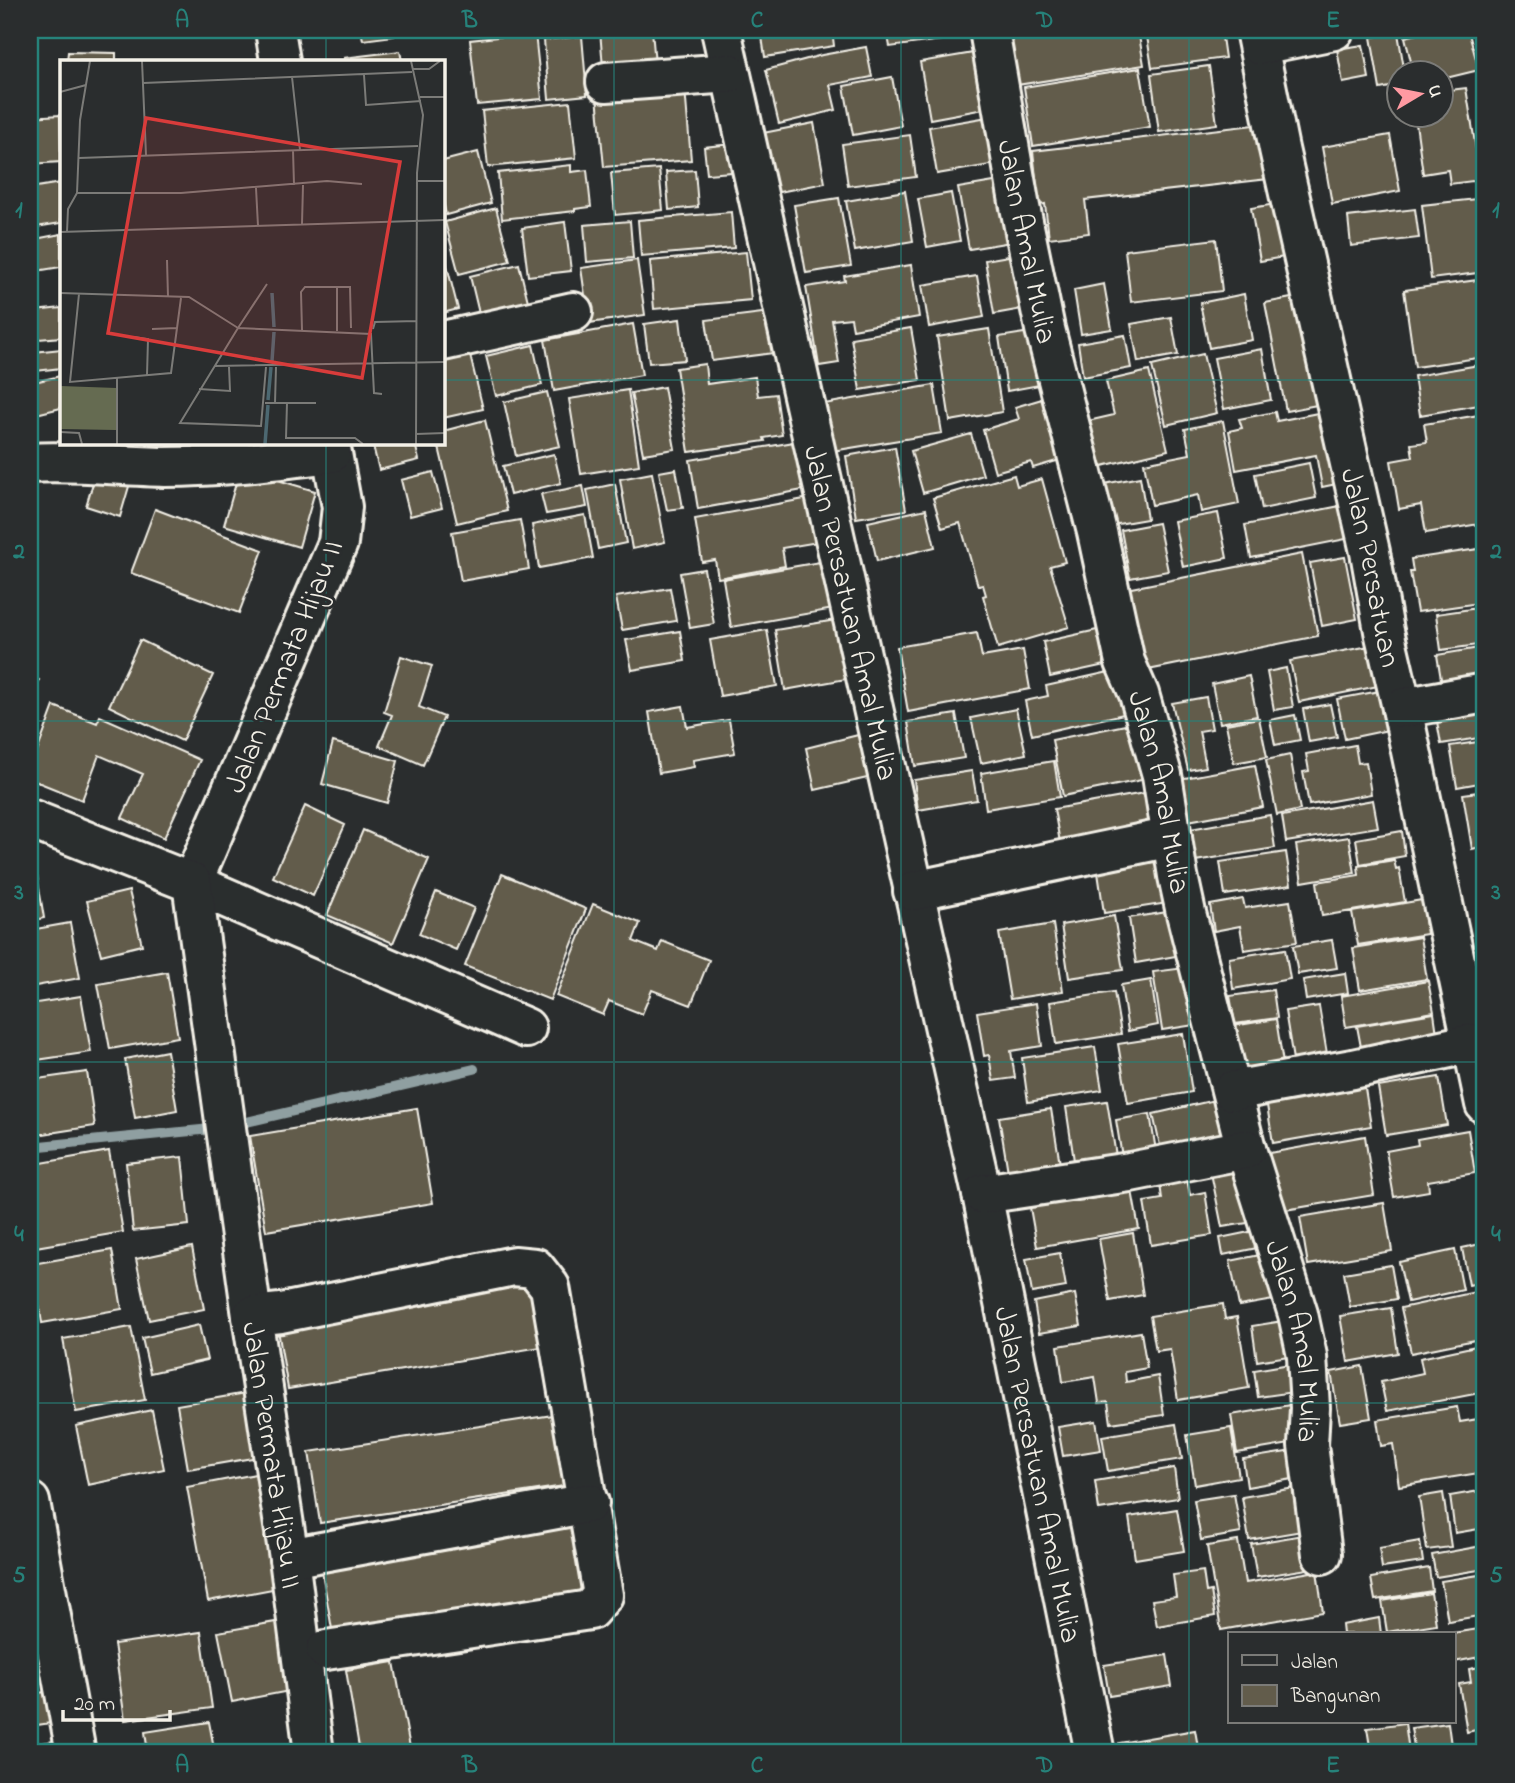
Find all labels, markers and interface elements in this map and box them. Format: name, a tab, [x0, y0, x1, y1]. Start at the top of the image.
text: A	[175, 5, 189, 38]
text: B	[461, 5, 478, 38]
text: C	[751, 5, 764, 38]
text: D	[1036, 5, 1053, 38]
text: E	[1326, 5, 1340, 38]
inset map	[60, 60, 444, 444]
north arrow	[1386, 60, 1456, 130]
text: U	[1420, 83, 1449, 100]
street label: Jalan Amal Mulia	[984, 137, 1067, 349]
text: 1	[15, 195, 23, 228]
text: 1	[1492, 195, 1500, 228]
street label: Jalan Persatuan Amal Mulia	[790, 441, 908, 785]
street label: Jalan Persatuan	[1327, 464, 1411, 672]
street label: Jalan Permata Hijau II	[215, 534, 357, 800]
text: 2	[12, 536, 25, 569]
text: 2	[1489, 536, 1502, 569]
street label: Jalan Amal Mulia	[1114, 686, 1200, 898]
text: 3	[13, 877, 24, 910]
text: 3	[1490, 877, 1501, 910]
text: 4	[14, 1219, 24, 1252]
text: 4	[1491, 1219, 1501, 1252]
street label: Jalan Amal Mulia	[1251, 1235, 1329, 1444]
street label: Jalan Persatuan Amal Mulia	[980, 1303, 1091, 1647]
street label: Jalan Permata Hijau II	[228, 1319, 312, 1592]
text: 5	[12, 1560, 26, 1593]
text: 5	[1489, 1560, 1503, 1593]
legend	[1228, 1632, 1456, 1724]
text: Jalan	[1291, 1648, 1338, 1678]
scale bar	[63, 1678, 170, 1722]
text: Bangunan	[1290, 1682, 1380, 1714]
text: 20 m	[74, 1690, 115, 1720]
text: A	[175, 1750, 189, 1783]
text: B	[461, 1750, 478, 1783]
text: C	[751, 1750, 764, 1783]
text: D	[1036, 1750, 1053, 1783]
text: E	[1326, 1750, 1340, 1783]

